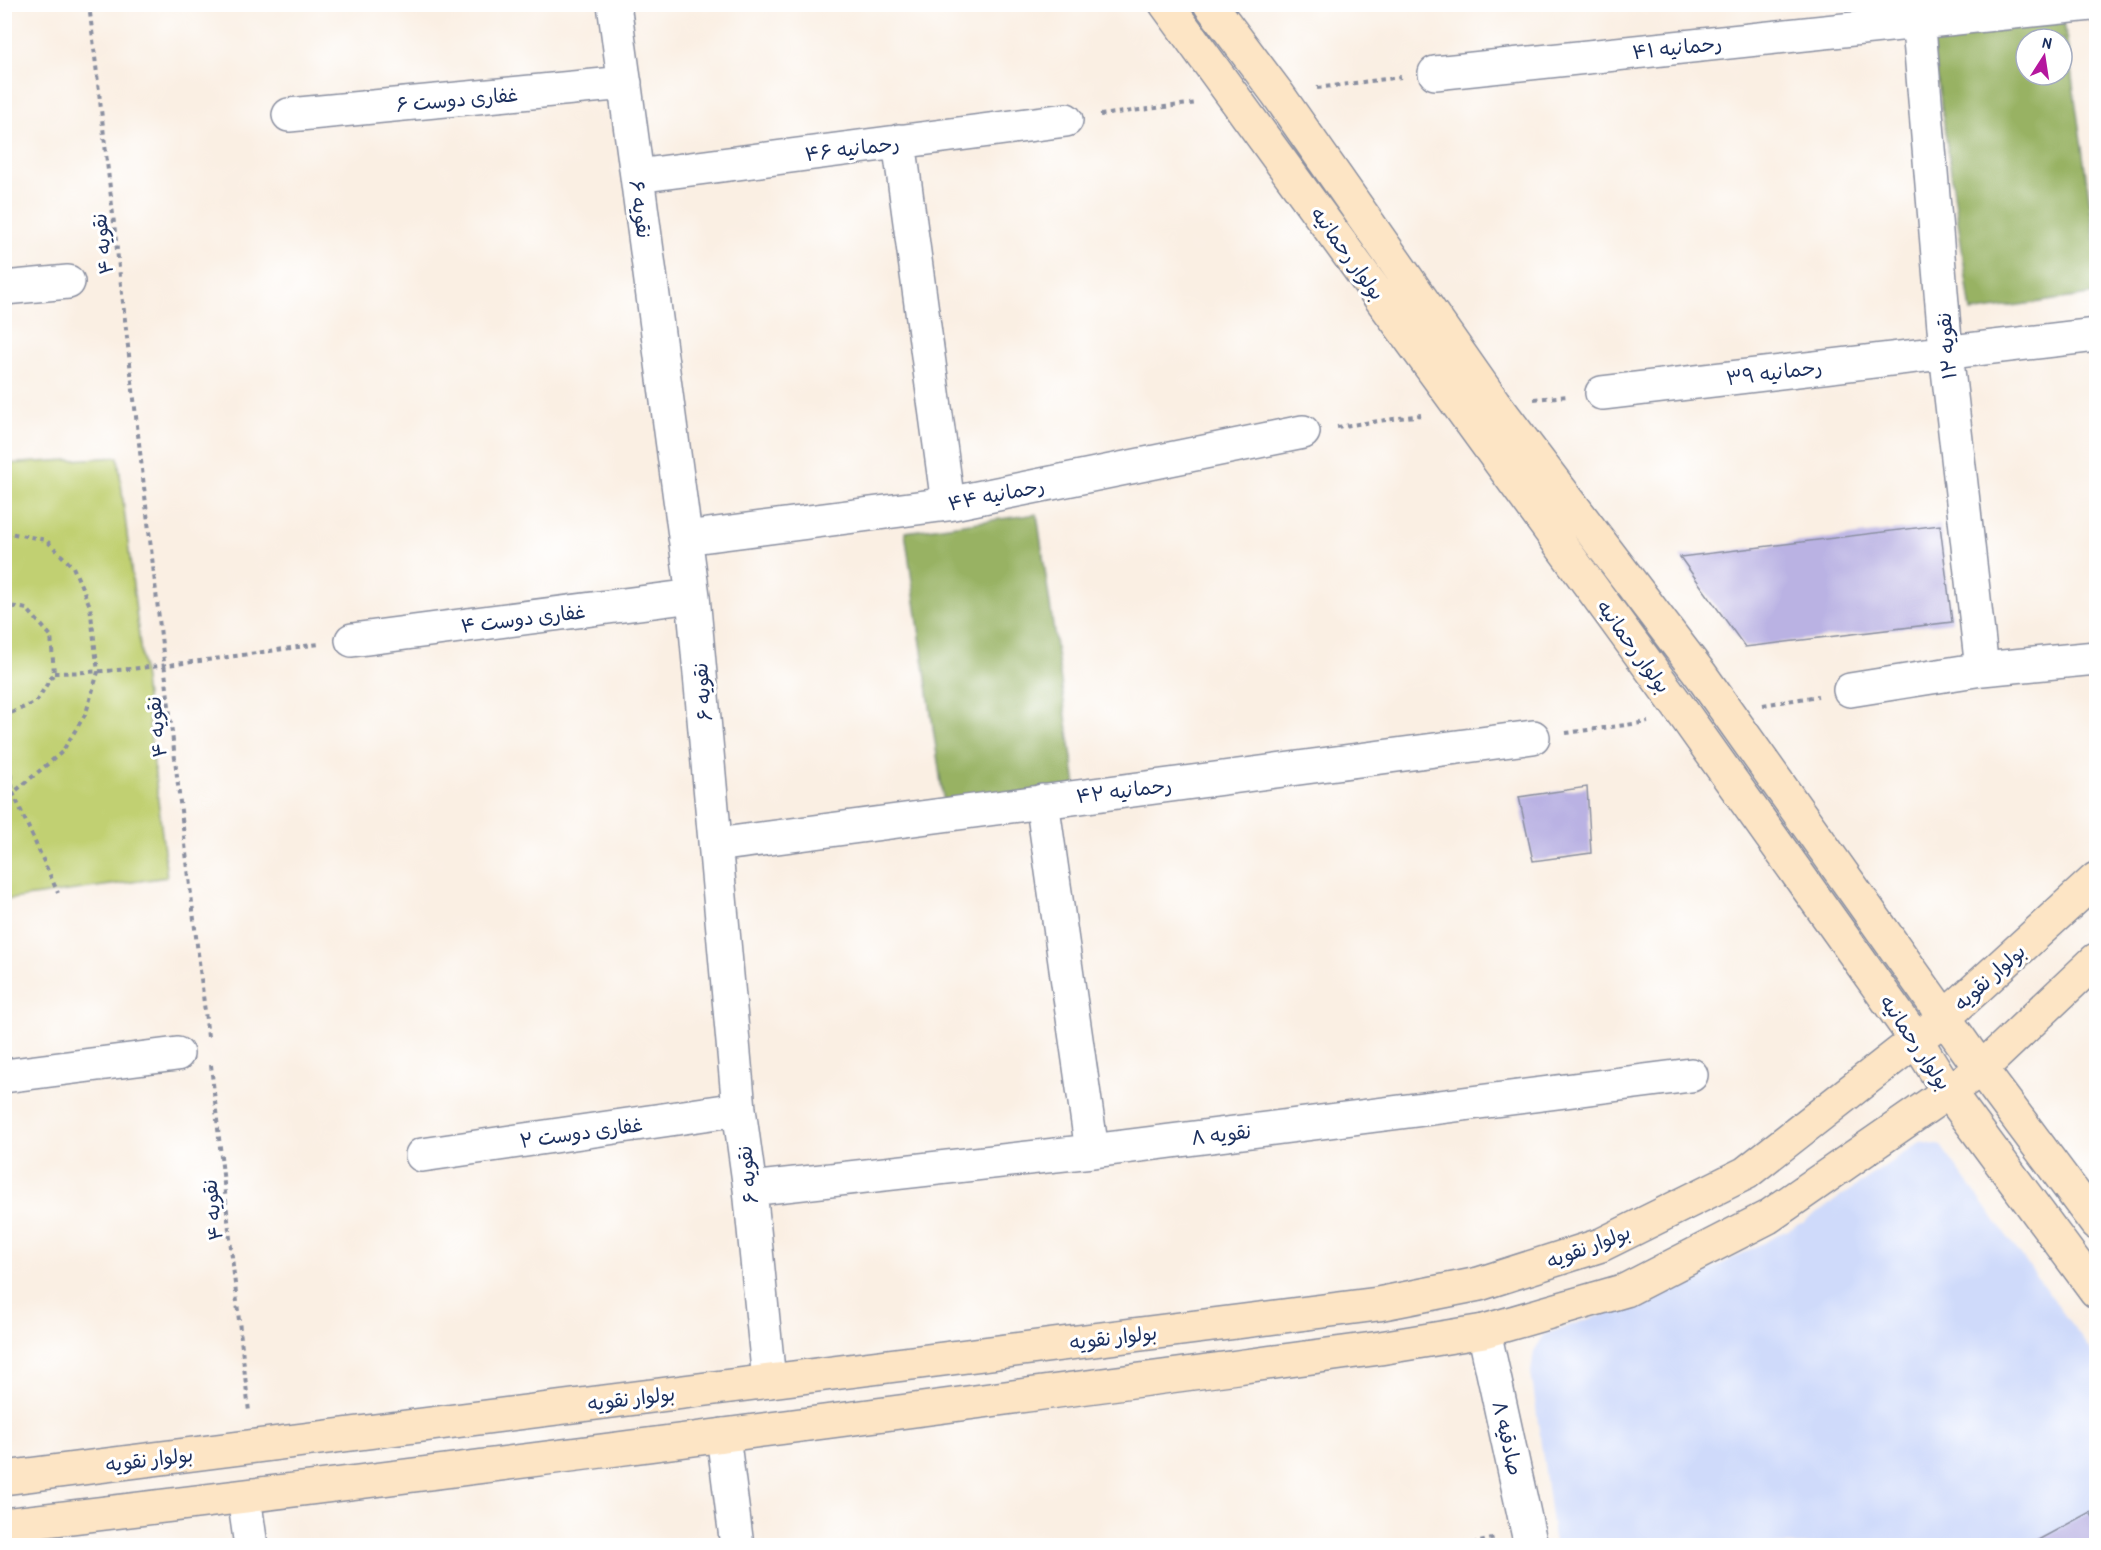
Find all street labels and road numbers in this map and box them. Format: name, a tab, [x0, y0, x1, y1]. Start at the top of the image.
street label: رحمانیه ۴۱	[1631, 29, 1723, 65]
street label: غفاری دوست ۶	[395, 80, 519, 118]
street label: رحمانیه ۴۶	[803, 129, 901, 167]
street label: نقویه ۶	[624, 178, 658, 240]
street label: بولوار رحمانیه	[1304, 201, 1391, 306]
street label: نقویه ۴	[85, 212, 119, 276]
street label: نقویه ۱۲	[1930, 311, 1962, 381]
street label: رحمانیه ۳۹	[1724, 353, 1824, 391]
street label: رحمانیه ۴۴	[945, 471, 1047, 517]
street label: بولوار رحمانیه	[1590, 594, 1677, 699]
street label: غفاری دوست ۴	[459, 597, 587, 639]
street label: نقویه ۶	[686, 662, 718, 722]
street label: نقویه ۴	[139, 695, 173, 759]
street label: رحمانیه ۴۲	[1075, 771, 1173, 809]
street label: بولوار نقویه	[1947, 937, 2032, 1017]
street label: بولوار رحمانیه	[1873, 989, 1958, 1096]
street label: غفاری دوست ۲	[518, 1110, 644, 1154]
street label: نقویه ۸	[1189, 1117, 1253, 1151]
street label: نقویه ۶	[730, 1144, 764, 1206]
street label: نقویه ۴	[195, 1178, 229, 1242]
street label: بولوار نقویه	[1542, 1218, 1634, 1275]
street label: بولوار نقویه	[1068, 1318, 1159, 1357]
street label: بولوار نقویه	[586, 1379, 677, 1418]
street label: صادقیه ۸	[1486, 1398, 1530, 1478]
street label: بولوار نقویه	[104, 1440, 195, 1479]

